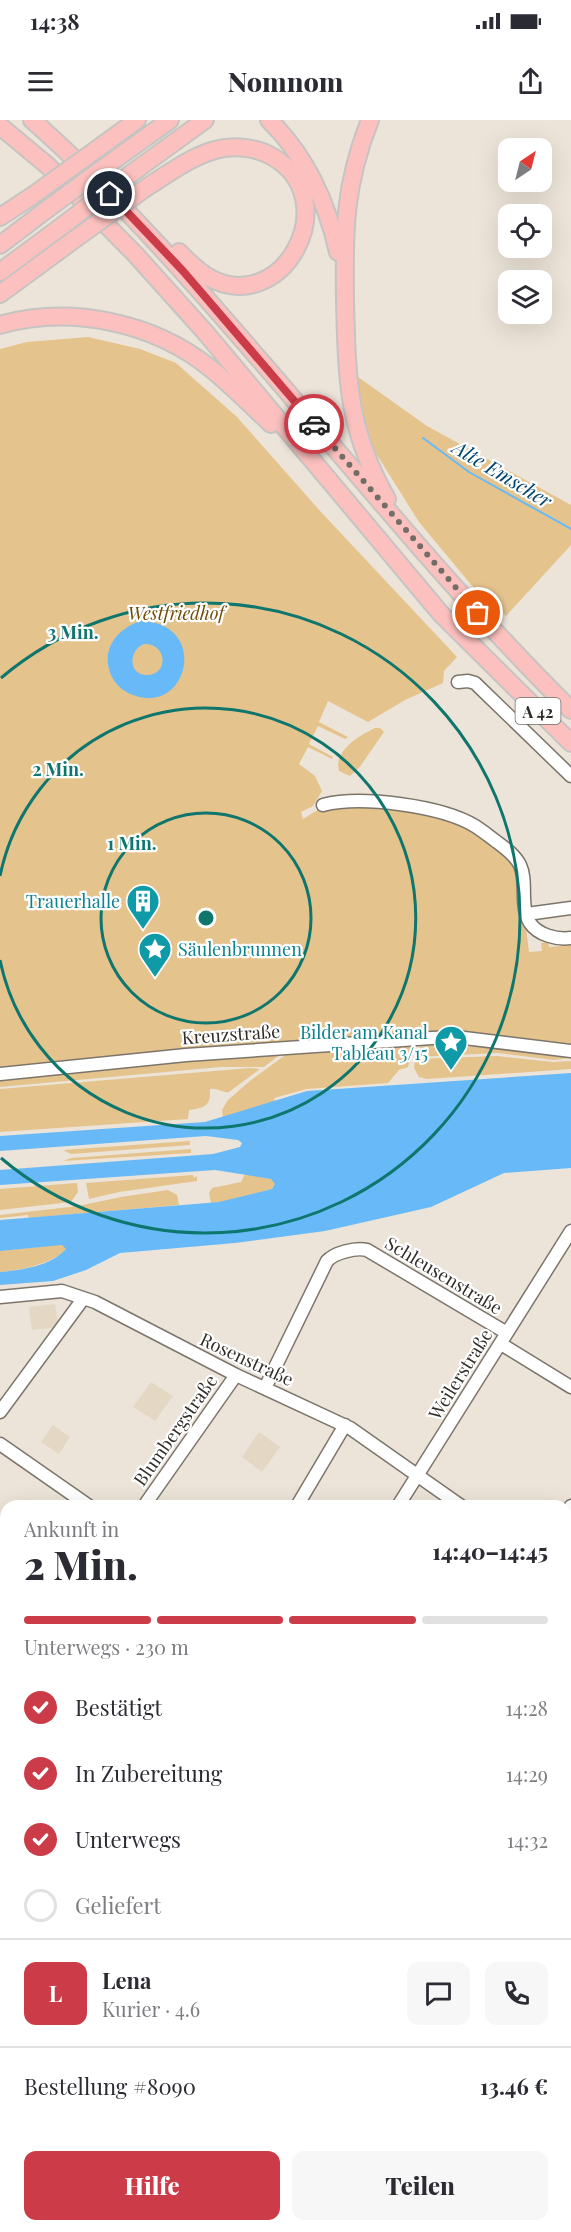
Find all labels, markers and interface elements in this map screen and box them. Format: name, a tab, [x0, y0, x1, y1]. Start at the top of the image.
text: 14:38	[30, 6, 80, 36]
text: Nomnom	[228, 63, 343, 99]
icon: menu	[24, 65, 57, 98]
icon: share	[514, 65, 547, 98]
north arrow	[498, 138, 552, 192]
map controls	[498, 138, 552, 324]
pin	[84, 168, 135, 219]
icon: home	[93, 177, 126, 210]
button: locate	[498, 204, 552, 258]
button: layers	[498, 270, 552, 324]
courier	[284, 394, 344, 454]
icon: car	[298, 408, 331, 441]
water label: Alte Emscher	[447, 432, 559, 514]
pin	[452, 587, 503, 638]
icon: bag	[461, 596, 494, 629]
park label: Westfriedhof	[128, 601, 227, 625]
text: 3 Min.	[47, 620, 99, 644]
road number: A 42	[516, 698, 560, 724]
text: 2 Min.	[32, 757, 84, 781]
text: 1 Min.	[107, 831, 157, 855]
building icon: Trauerhalle	[125, 883, 161, 930]
place label: Trauerhalle	[26, 889, 120, 913]
centre of rings	[196, 908, 216, 928]
place icon: Säulenbrunnen	[137, 931, 173, 978]
place label: Säulenbrunnen	[178, 937, 302, 961]
street label: Kreuzstraße	[181, 1019, 281, 1049]
place label: Bilder am Kanal Tableau 3/15	[300, 1020, 428, 1065]
place icon: Bilder am Kanal Tableau 3/15	[433, 1024, 469, 1071]
street label: Schleusenstraße	[381, 1231, 507, 1319]
street label: Weilerstraße	[422, 1324, 497, 1425]
street label: Rosenstraße	[196, 1327, 298, 1391]
street label: Blumbergstraße	[128, 1370, 222, 1490]
text: Ankunft in	[24, 1515, 119, 1542]
text: 14:40–14:45	[432, 1536, 548, 1566]
text: 2 Min.	[24, 1538, 138, 1590]
text: Unterwegs · 230 m	[24, 1633, 189, 1660]
icon: check	[24, 1691, 57, 1724]
text: Bestätigt	[75, 1692, 162, 1722]
text: 14:28	[505, 1694, 548, 1721]
icon: check	[24, 1757, 57, 1790]
text: In Zubereitung	[75, 1758, 222, 1788]
text: 14:29	[506, 1760, 548, 1787]
icon: check	[24, 1823, 57, 1856]
text: Unterwegs	[75, 1824, 181, 1854]
text: 14:32	[507, 1826, 548, 1853]
text: Geliefert	[75, 1890, 161, 1920]
button: chat	[407, 1962, 470, 2025]
button: phone	[485, 1962, 548, 2025]
text: Lena	[102, 1965, 151, 1995]
text: L	[49, 1978, 62, 2008]
text: Kurier · 4.6	[102, 1995, 200, 2022]
text: Bestellung #8090	[24, 2071, 196, 2101]
text: 13.46 €	[480, 2071, 548, 2101]
button: Hilfe	[24, 2151, 280, 2220]
button: Teilen	[292, 2151, 548, 2220]

